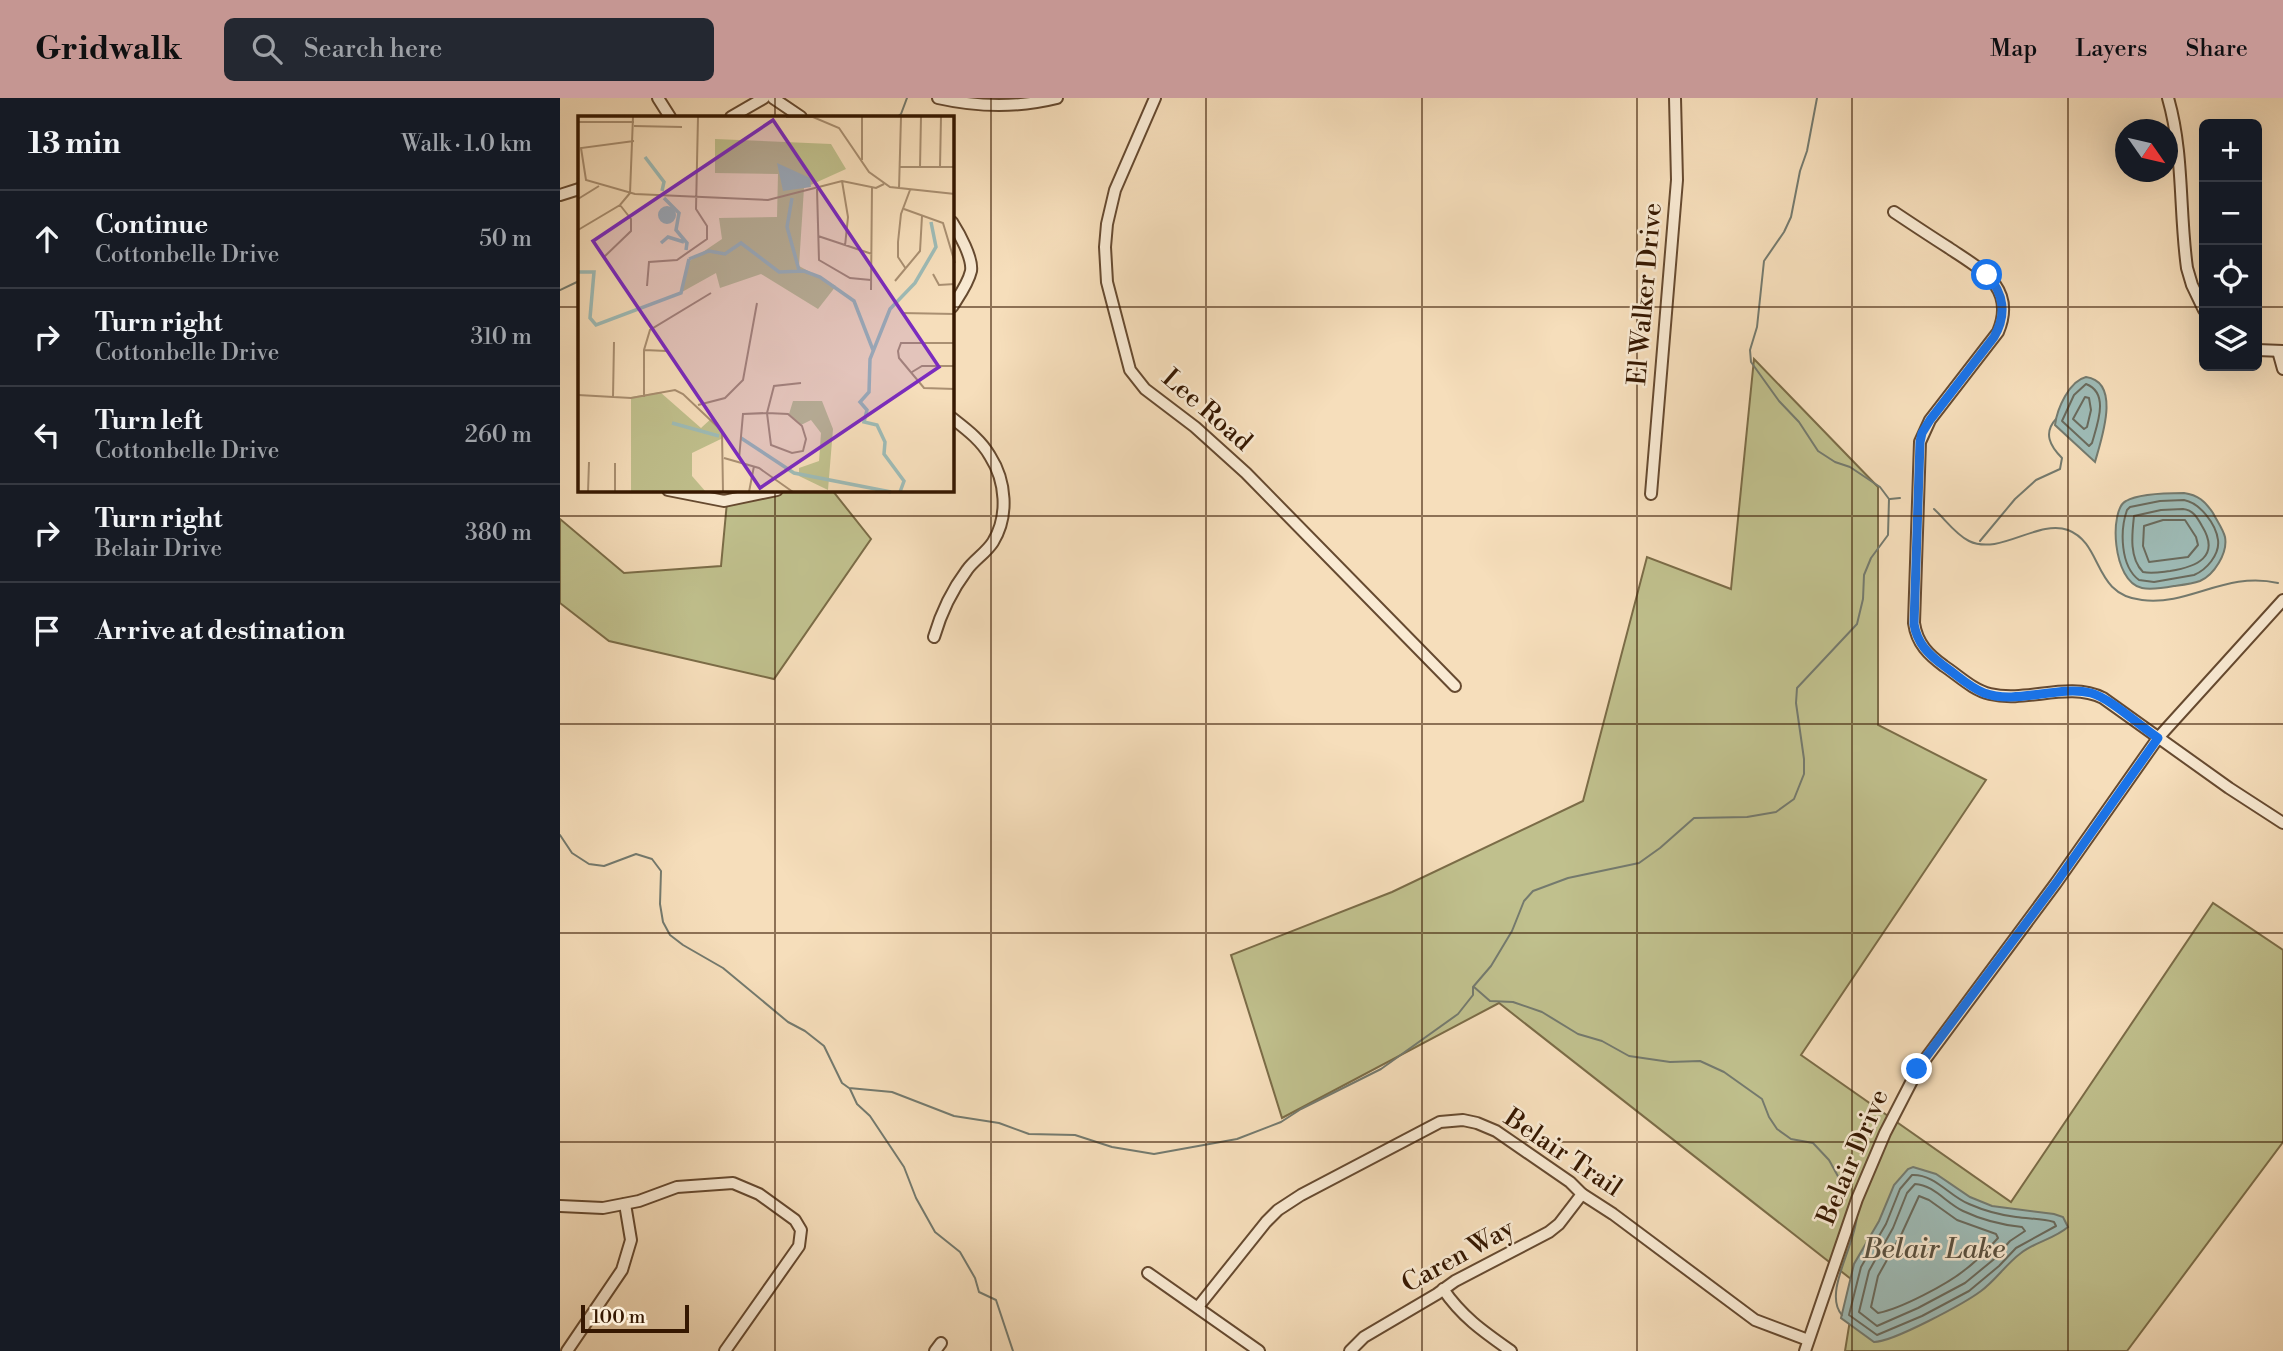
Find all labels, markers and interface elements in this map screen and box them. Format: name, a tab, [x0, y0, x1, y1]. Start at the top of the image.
search box	[224, 18, 714, 81]
text: Gridwalk	[35, 29, 182, 70]
icon: search	[248, 30, 286, 68]
text: Search here	[304, 33, 442, 65]
text: Map	[1990, 34, 2037, 64]
text: Layers	[2075, 34, 2147, 64]
text: Share	[2185, 34, 2248, 64]
inset map	[578, 116, 954, 492]
north arrow	[2115, 119, 2178, 182]
map controls	[2199, 119, 2262, 371]
button: +	[2199, 119, 2262, 182]
text: 13 min	[28, 125, 121, 163]
text: Walk · 1.0 km	[401, 130, 532, 158]
button: −	[2199, 182, 2262, 245]
street label: El Walker Drive	[1621, 201, 1669, 387]
text: Continue	[95, 209, 208, 241]
icon: ahead	[28, 220, 66, 258]
text: 50 m	[479, 225, 532, 253]
text: Cottonbelle Drive	[95, 241, 279, 269]
button: locate	[2199, 245, 2262, 308]
route start	[1971, 259, 2002, 290]
text: Turn right	[95, 307, 223, 339]
button: layers	[2199, 308, 2262, 371]
icon: right	[28, 318, 66, 356]
text: 310 m	[471, 323, 532, 351]
text: Cottonbelle Drive	[95, 339, 279, 367]
street label: Lee Road	[1155, 362, 1259, 458]
text: Turn left	[95, 405, 203, 437]
icon: left	[28, 416, 66, 454]
text: 260 m	[465, 421, 532, 449]
text: Cottonbelle Drive	[95, 437, 279, 465]
text: Turn right	[95, 503, 223, 535]
icon: right	[28, 514, 66, 552]
text: 380 m	[465, 519, 532, 547]
text: Belair Drive	[95, 535, 222, 563]
icon: arrive	[28, 612, 66, 650]
text: Arrive at destination	[95, 615, 345, 647]
route end	[1901, 1053, 1932, 1084]
street label: Belair Drive	[1810, 1085, 1896, 1230]
street label: Belair Trail	[1497, 1101, 1628, 1204]
street label: Caren Way	[1396, 1212, 1520, 1300]
water label: Belair Lake	[1862, 1232, 2005, 1267]
scale bar	[581, 1302, 690, 1334]
text: 100 m	[592, 1305, 645, 1329]

